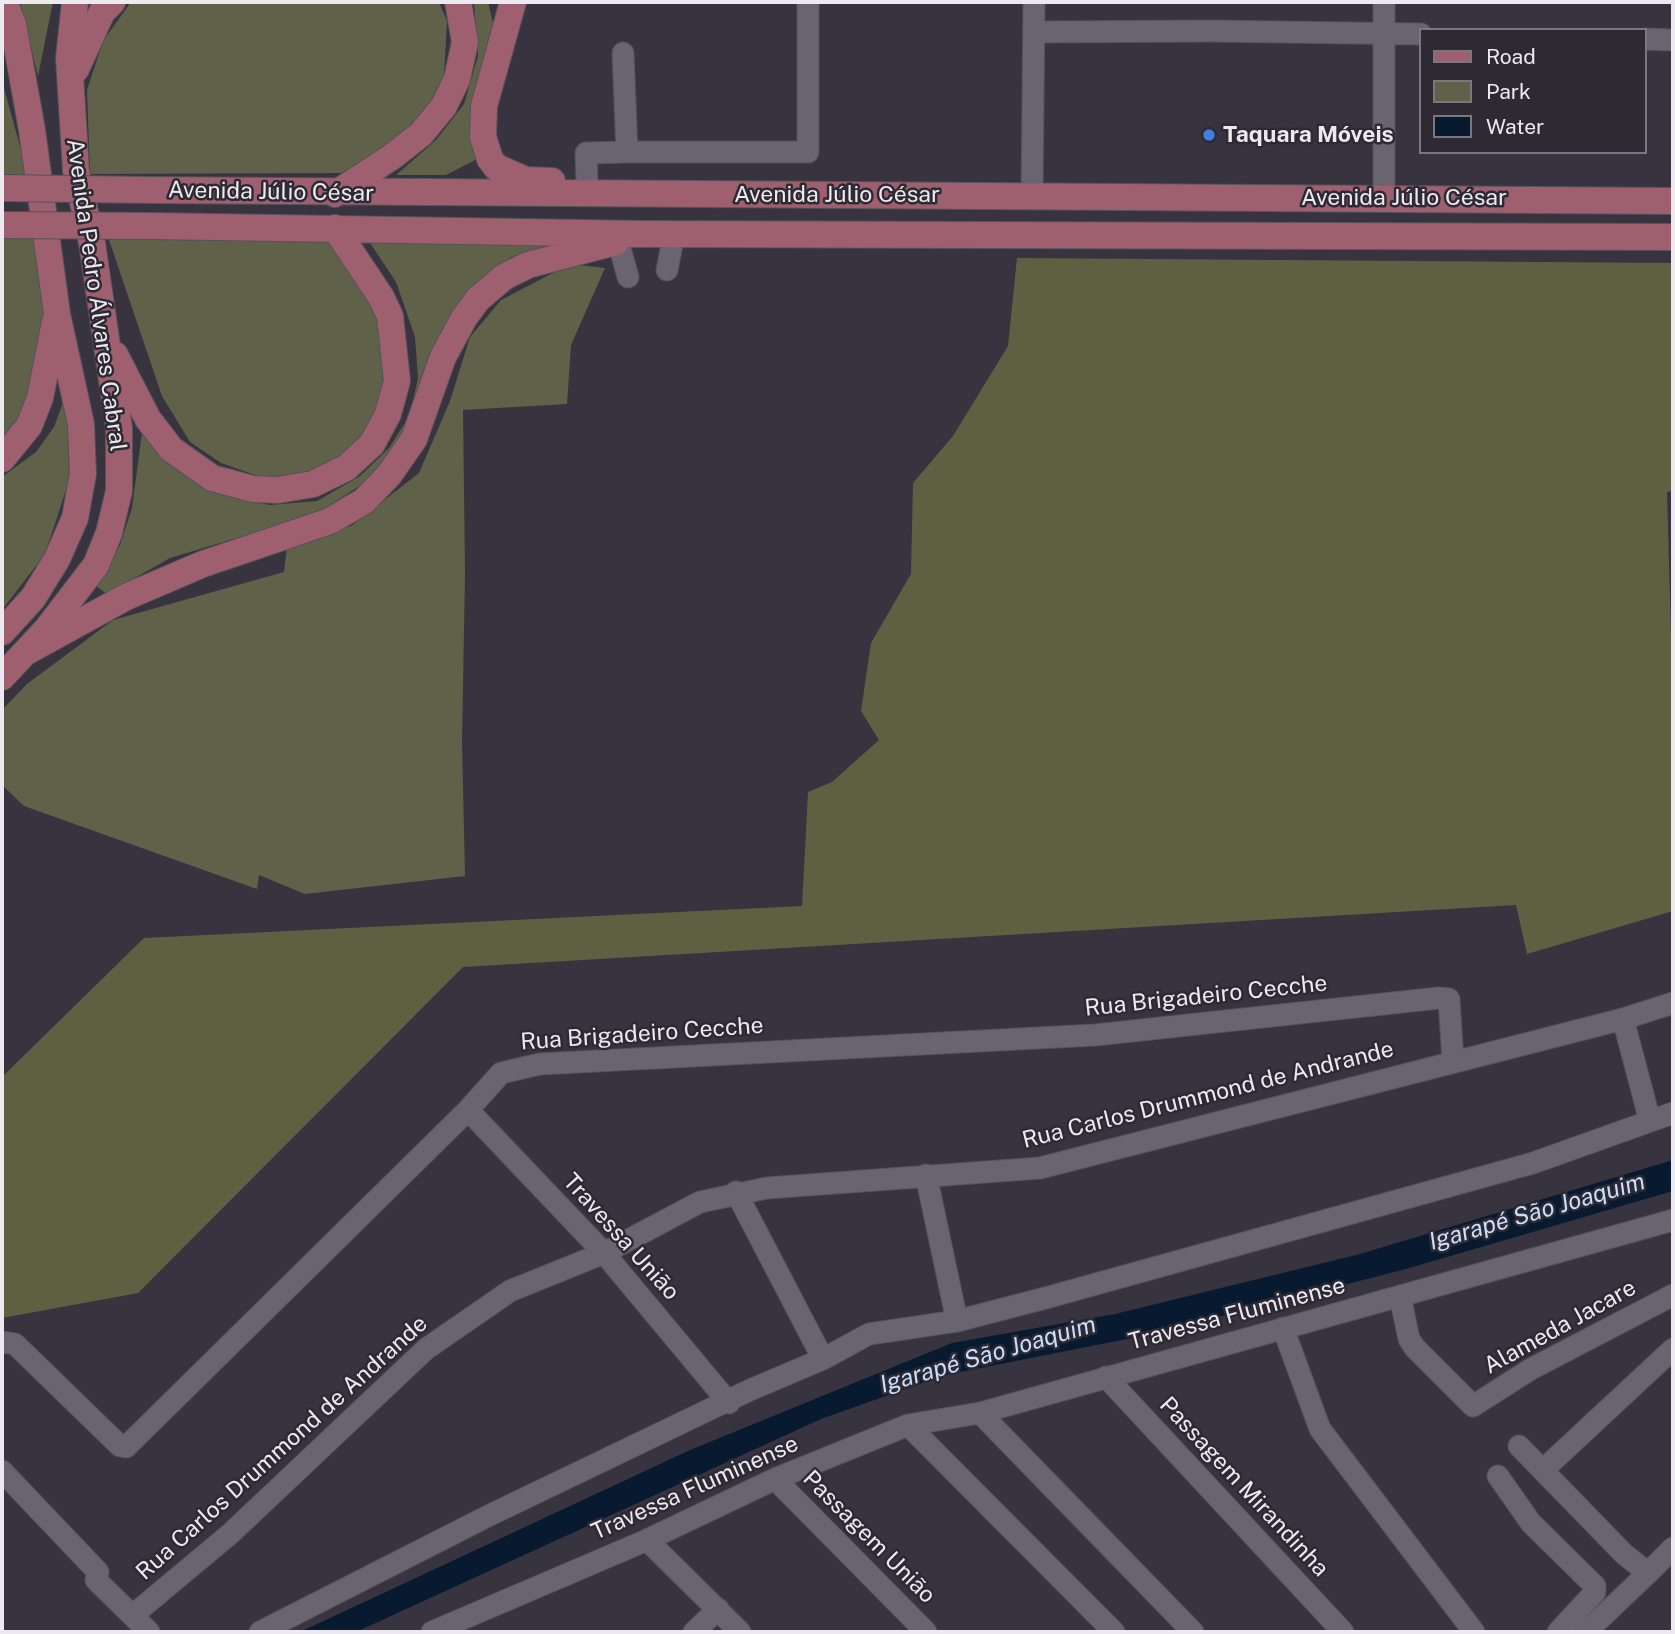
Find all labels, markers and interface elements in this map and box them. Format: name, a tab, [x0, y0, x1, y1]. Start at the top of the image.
legend	[1420, 28, 1647, 154]
text: Road	[1486, 44, 1536, 69]
text: Park	[1486, 79, 1531, 104]
text: Water	[1486, 114, 1544, 139]
place label: Taquara Móveis	[1223, 121, 1394, 149]
marker: Taquara Móveis	[1201, 127, 1217, 143]
street label: Avenida Pedro Álvares Cabral	[60, 137, 132, 453]
street label: Avenida Júlio César	[168, 176, 374, 208]
street label: Avenida Júlio César	[734, 181, 940, 209]
street label: Avenida Júlio César	[1301, 184, 1507, 212]
street label: Rua Brigadeiro Cecche	[1083, 970, 1329, 1022]
street label: Rua Brigadeiro Cecche	[519, 1012, 765, 1056]
street label: Rua Carlos Drummond de Andrande	[1019, 1035, 1397, 1155]
water label: Igarapé São Joaquim	[1426, 1167, 1648, 1257]
street label: Travessa União	[557, 1168, 685, 1306]
street label: Travessa Fluminense	[1126, 1272, 1348, 1356]
street label: Alameda Jacare	[1479, 1274, 1641, 1380]
street label: Rua Carlos Drummond de Andrande	[131, 1310, 433, 1586]
water label: Igarapé São Joaquim	[877, 1310, 1099, 1400]
street label: Passagem Mirandinha	[1154, 1392, 1334, 1582]
street label: Travessa Fluminense	[587, 1430, 803, 1546]
street label: Passagem União	[797, 1465, 941, 1609]

